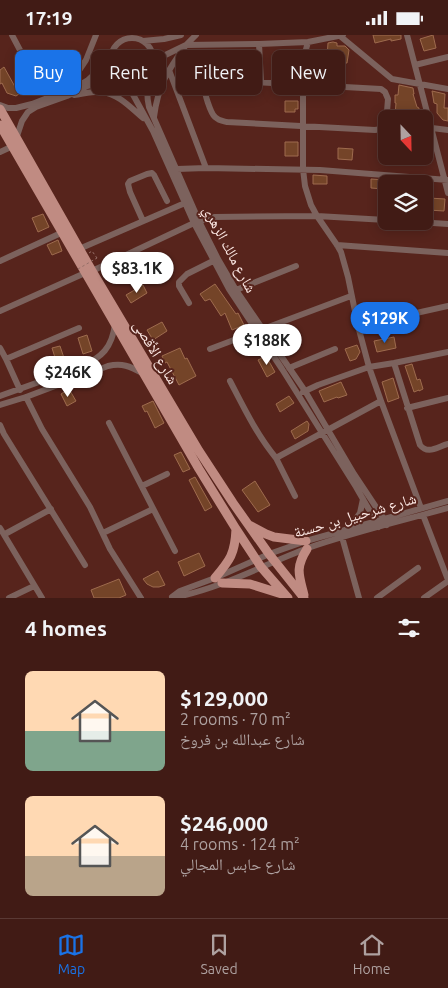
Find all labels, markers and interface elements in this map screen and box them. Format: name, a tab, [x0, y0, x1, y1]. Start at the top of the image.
text: 17:19	[25, 7, 73, 29]
chip: Buy	[15, 50, 81, 95]
chip: Rent	[91, 50, 166, 95]
chip: Filters	[176, 50, 262, 95]
chip: New	[272, 50, 345, 95]
north arrow	[378, 110, 432, 165]
map controls	[378, 110, 433, 230]
button: layers	[378, 175, 433, 230]
street label: شارع مالك الزهري	[197, 203, 260, 297]
pin: $83.1K	[96, 251, 178, 294]
text: $83.1K	[112, 259, 162, 277]
pin: $129K	[350, 301, 420, 344]
text: $129K	[362, 309, 408, 327]
street label: شارع الأقصى	[129, 317, 182, 388]
pin: $188K	[232, 323, 302, 366]
text: $188K	[244, 331, 290, 349]
pin: $246K	[33, 355, 103, 398]
text: $246K	[45, 363, 91, 381]
street label: شارع شرحبيل بن حسنة	[292, 489, 419, 543]
icon: filters	[395, 614, 423, 642]
text: 4 homes	[25, 616, 107, 640]
text: $129,000	[180, 686, 268, 710]
icon: home	[65, 691, 125, 751]
text: 2 rooms · 70 m²	[180, 710, 291, 728]
text: شارع عبدالله بن فروخ	[180, 730, 305, 748]
text: $246,000	[180, 811, 268, 835]
icon: home	[65, 816, 125, 876]
text: 4 rooms · 124 m²	[180, 835, 300, 853]
text: شارع حابس المجالي	[180, 855, 296, 873]
tab: Map	[57, 931, 85, 977]
tab: Saved	[200, 931, 238, 977]
tab: Home	[353, 931, 390, 977]

